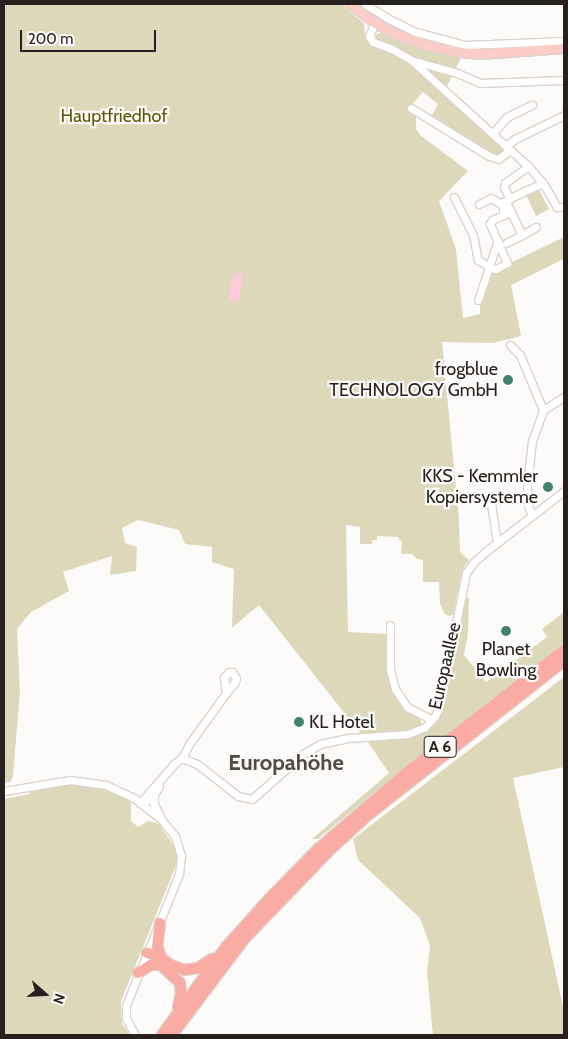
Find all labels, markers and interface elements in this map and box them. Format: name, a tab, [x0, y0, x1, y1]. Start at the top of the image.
scale bar	[22, 20, 159, 52]
text: 200 m	[28, 30, 73, 48]
park label: Hauptfriedhof	[61, 105, 167, 127]
place label: frogblue TECHNOLOGY GmbH	[329, 359, 498, 402]
marker: frogblue TECHNOLOGY GmbH	[502, 374, 514, 386]
place label: KKS - Kemmler Kopiersysteme	[422, 466, 538, 508]
marker: KKS - Kemmler Kopiersysteme	[542, 481, 554, 493]
street label: Europaallee	[425, 620, 465, 712]
marker: Planet Bowling	[500, 625, 512, 637]
place label: Planet Bowling	[476, 639, 536, 682]
place label: KL Hotel	[309, 711, 374, 733]
marker: KL Hotel	[293, 716, 305, 728]
road number: A 6	[422, 734, 458, 760]
district label: Europahöhe	[228, 750, 344, 776]
north arrow	[20, 969, 70, 1019]
text: N	[49, 991, 69, 1006]

